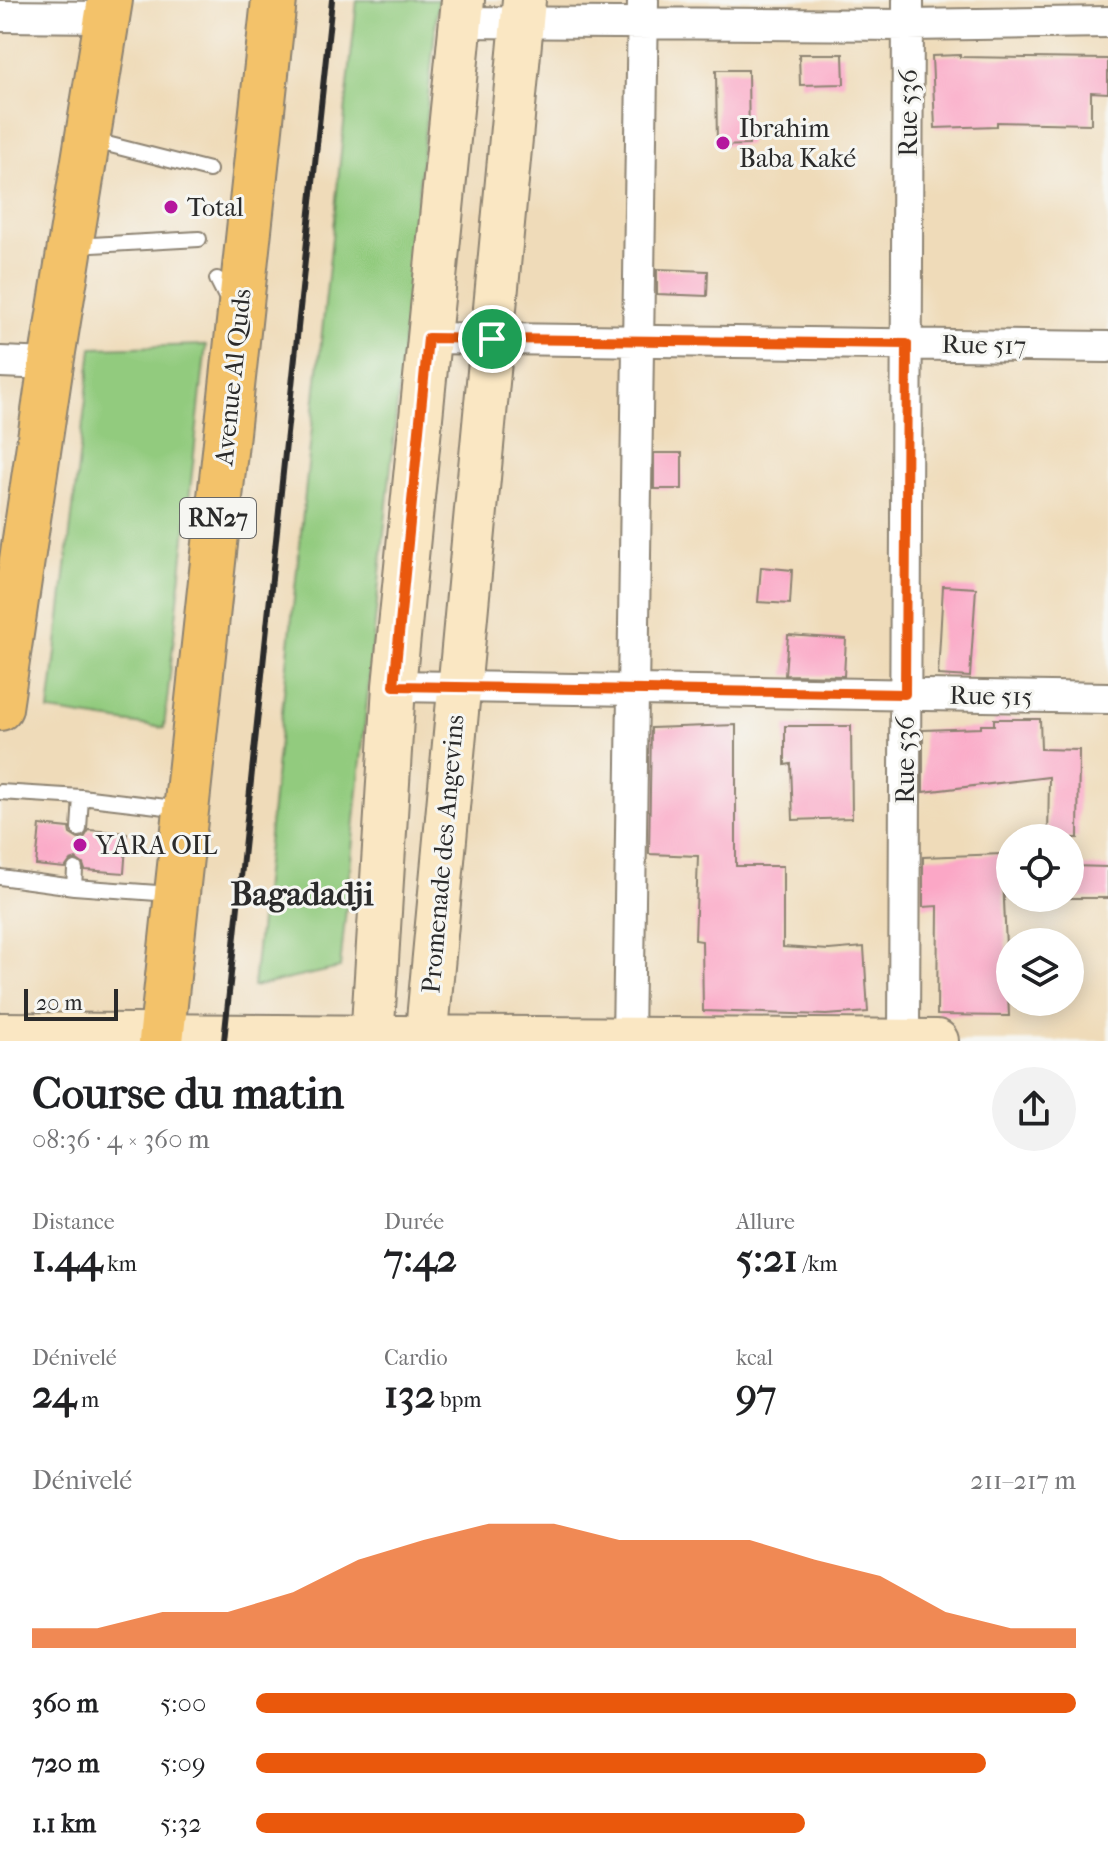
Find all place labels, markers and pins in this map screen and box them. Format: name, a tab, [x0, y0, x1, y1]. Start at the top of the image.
place label: Ibrahim Baba Kaké	[739, 113, 856, 174]
marker: Ibrahim Baba Kaké	[714, 134, 732, 152]
place label: Total	[187, 192, 244, 223]
marker: Total	[162, 198, 180, 216]
pin	[458, 305, 526, 373]
place label: YARA OIL	[95, 830, 218, 861]
marker: YARA OIL	[71, 836, 89, 854]

